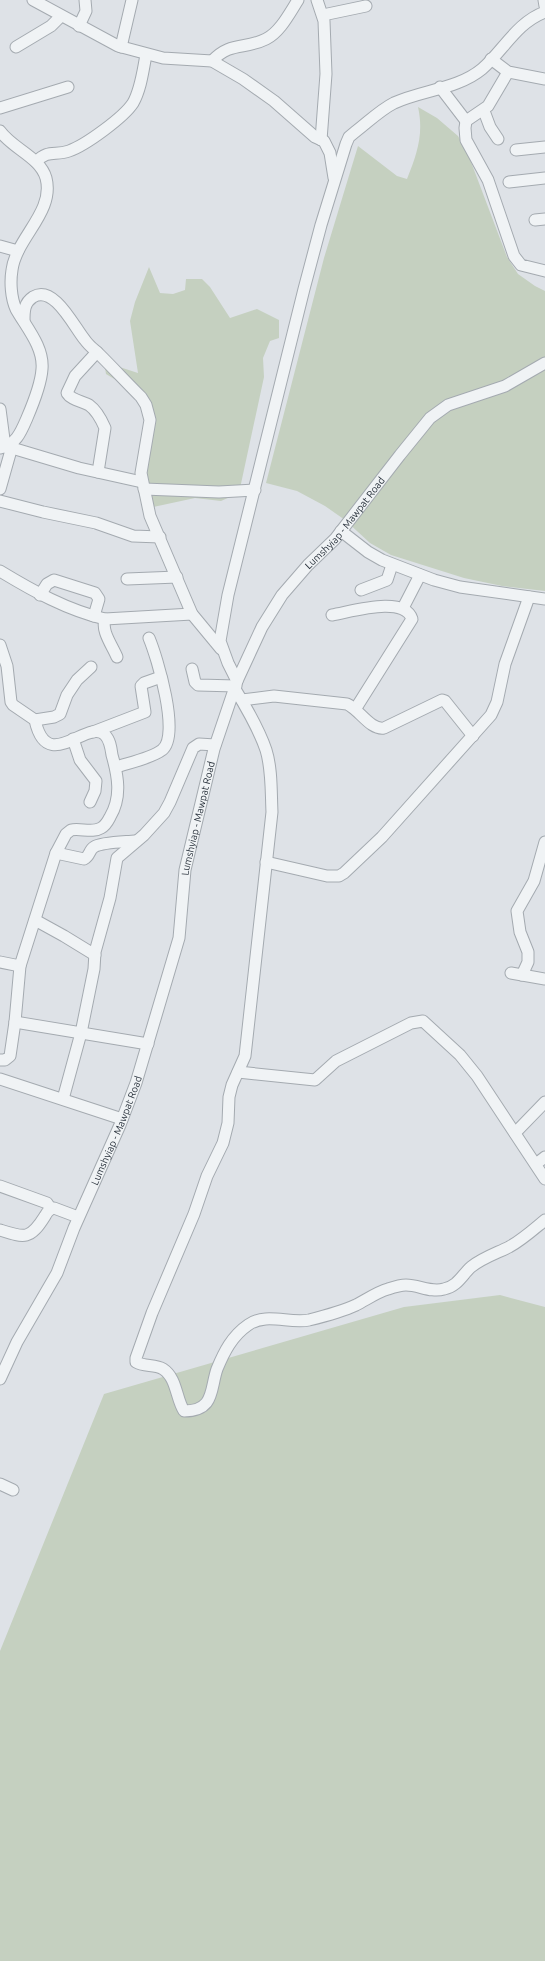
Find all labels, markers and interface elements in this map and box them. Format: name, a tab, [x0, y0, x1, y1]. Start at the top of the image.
street label: Lumshyiap - Mawpat Road	[303, 475, 387, 571]
street label: Lumshyiap - Mawpat Road	[180, 760, 217, 876]
street label: Lumshyiap - Mawpat Road	[89, 1075, 144, 1187]

